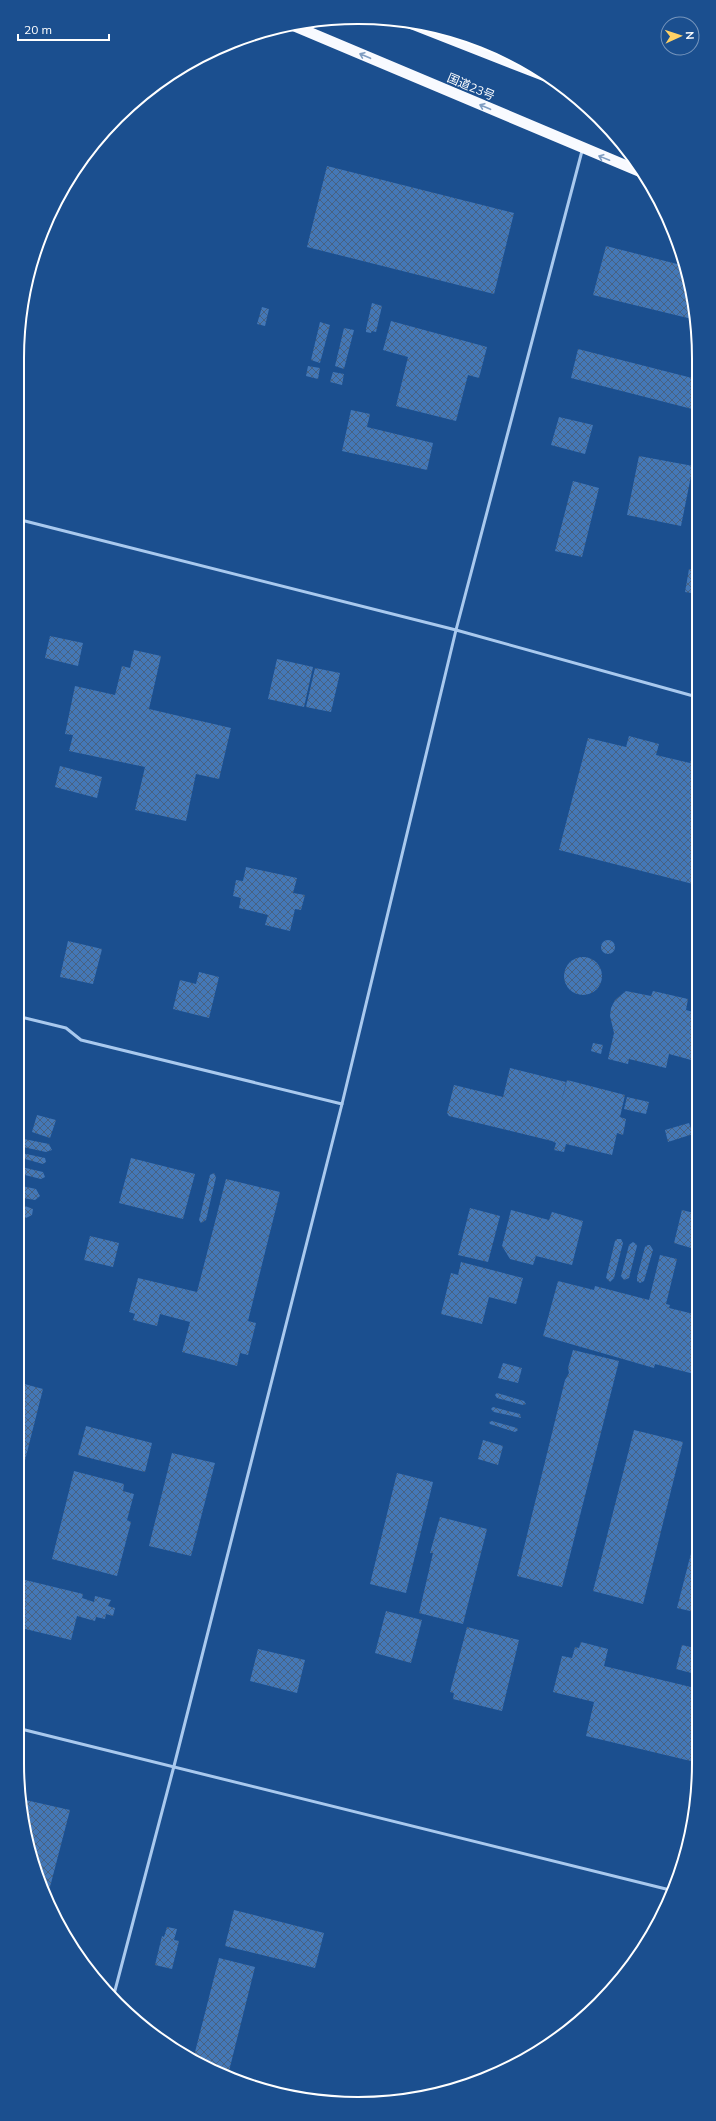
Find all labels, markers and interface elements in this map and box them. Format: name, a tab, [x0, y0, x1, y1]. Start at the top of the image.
scale bar	[18, 16, 109, 42]
north arrow	[660, 16, 700, 56]
text: 20 m	[24, 22, 52, 37]
text: N	[683, 31, 697, 40]
one-way arrow	[360, 52, 372, 59]
street label: 国道23号	[445, 70, 497, 103]
one-way arrow	[479, 103, 491, 110]
one-way arrow	[599, 153, 611, 161]

